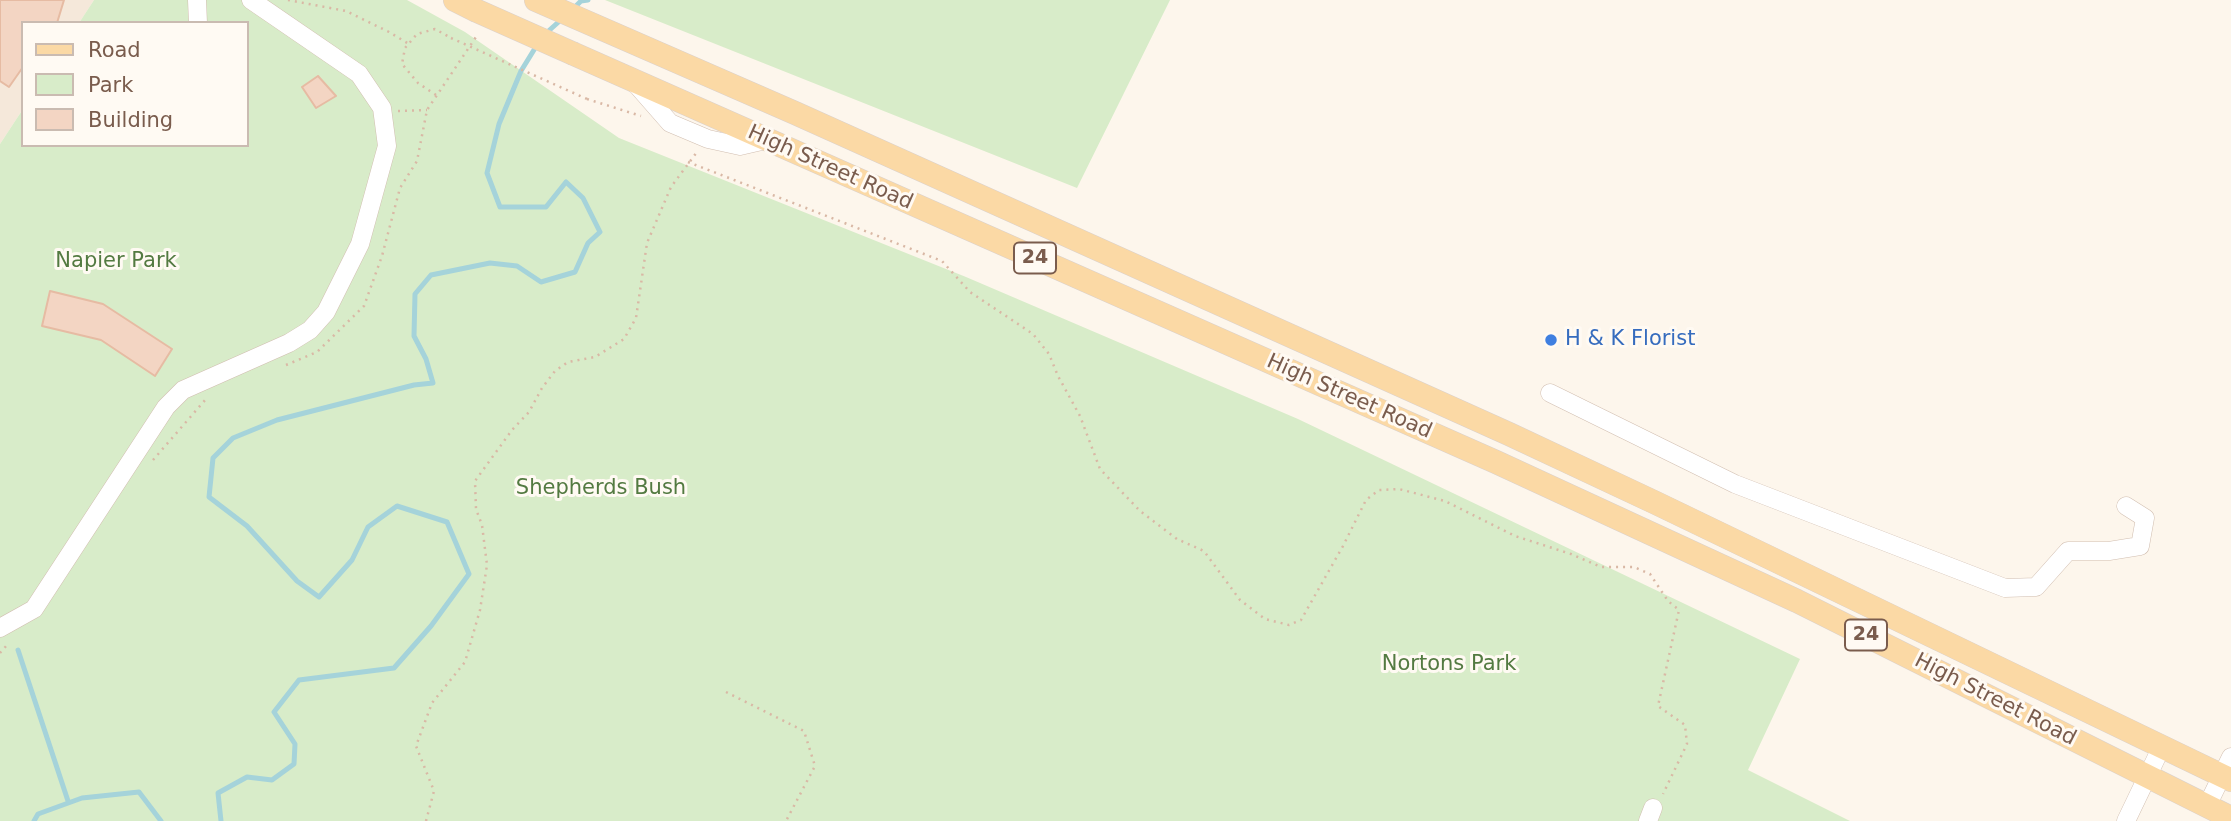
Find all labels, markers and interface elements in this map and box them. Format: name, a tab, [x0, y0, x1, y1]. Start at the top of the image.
legend	[21, 21, 248, 147]
text: Road	[88, 38, 141, 62]
text: Park	[88, 73, 133, 97]
text: Building	[88, 108, 173, 132]
street label: High Street Road	[744, 120, 916, 216]
road number: 24	[1014, 242, 1056, 274]
park label: Napier Park	[55, 249, 177, 275]
place label: H & K Florist	[1565, 327, 1695, 353]
marker: H & K Florist	[1543, 332, 1559, 348]
street label: High Street Road	[1263, 349, 1435, 445]
park label: Shepherds Bush	[516, 476, 686, 502]
road number: 24	[1845, 620, 1887, 650]
street label: High Street Road	[1910, 648, 2080, 752]
park label: Nortons Park	[1382, 652, 1516, 678]

